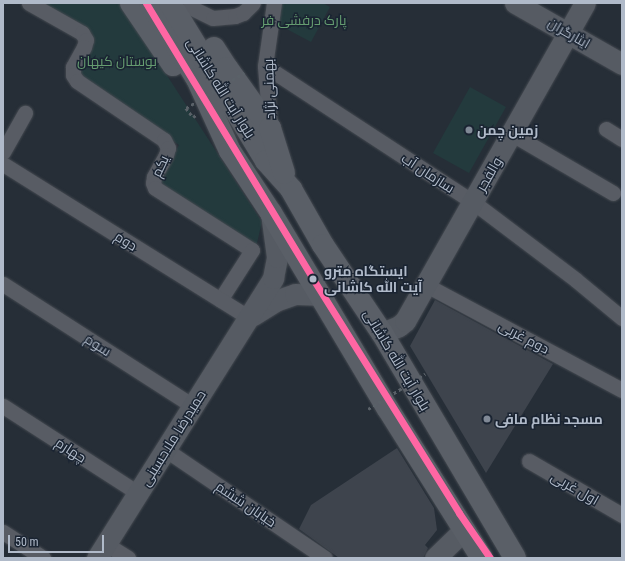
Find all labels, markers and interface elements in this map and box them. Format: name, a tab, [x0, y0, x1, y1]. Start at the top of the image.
park label: پارک درفشی فر	[261, 12, 347, 28]
street label: ایثارگران	[545, 14, 593, 52]
street label: بلوار آیت الله کاشانی	[183, 35, 259, 141]
park label: بوستان کیهان	[77, 53, 157, 69]
street label: بهمنی نژاد	[260, 58, 278, 120]
place label: زمین چمن	[477, 122, 538, 138]
marker: زمین چمن	[464, 125, 474, 135]
street label: سازمان آب	[398, 150, 458, 196]
street label: یکم	[148, 152, 172, 180]
street label: والفجر	[473, 154, 505, 194]
street label: دوم	[112, 228, 140, 254]
place label: ایستگاه مترو آیت الله کاشانی	[324, 263, 422, 296]
marker: ایستگاه مترو آیت الله کاشانی	[306, 272, 320, 286]
street label: بلوار آیت الله کاشانی	[360, 306, 434, 414]
street label: دوم غربی	[496, 317, 552, 357]
street label: سوم	[82, 330, 114, 360]
street label: حمیدرضا ملاحسینی	[137, 387, 209, 489]
place label: مسجد نظام مافی	[495, 411, 603, 427]
marker: مسجد نظام مافی	[482, 414, 492, 424]
street label: چهارم	[52, 434, 90, 466]
street label: اول غربی	[548, 468, 602, 508]
street label: خیابان ششم	[213, 478, 279, 530]
scale bar	[10, 527, 106, 553]
text: 50 m	[15, 535, 39, 549]

